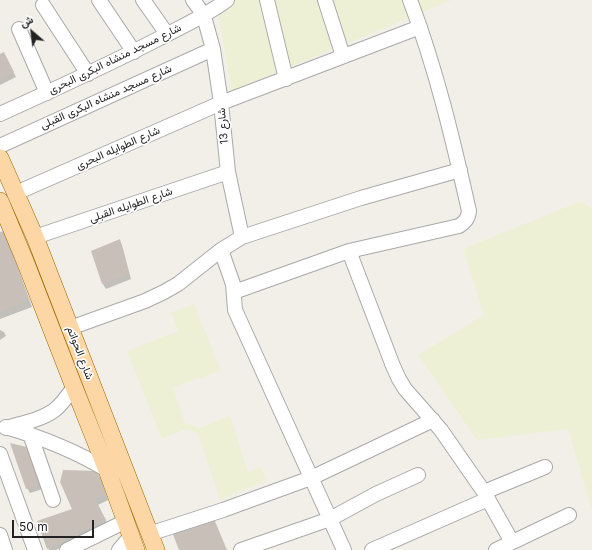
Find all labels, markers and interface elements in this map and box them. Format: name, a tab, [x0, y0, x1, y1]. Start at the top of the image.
north arrow	[12, 12, 52, 52]
text: ش	[17, 12, 35, 31]
street label: شارع مسجد منشاه البكرى البحرى	[46, 21, 184, 97]
street label: شارع مسجد منشاه البكرى القبلى	[38, 62, 174, 132]
street label: شارع 13	[215, 107, 231, 145]
street label: شارع الطوايله البحرى	[74, 124, 162, 172]
street label: شارع الطوايله القبلى	[88, 185, 174, 225]
street label: شارع الحواتم	[64, 324, 96, 382]
scale bar	[14, 512, 96, 538]
text: 50 m	[19, 519, 48, 534]

